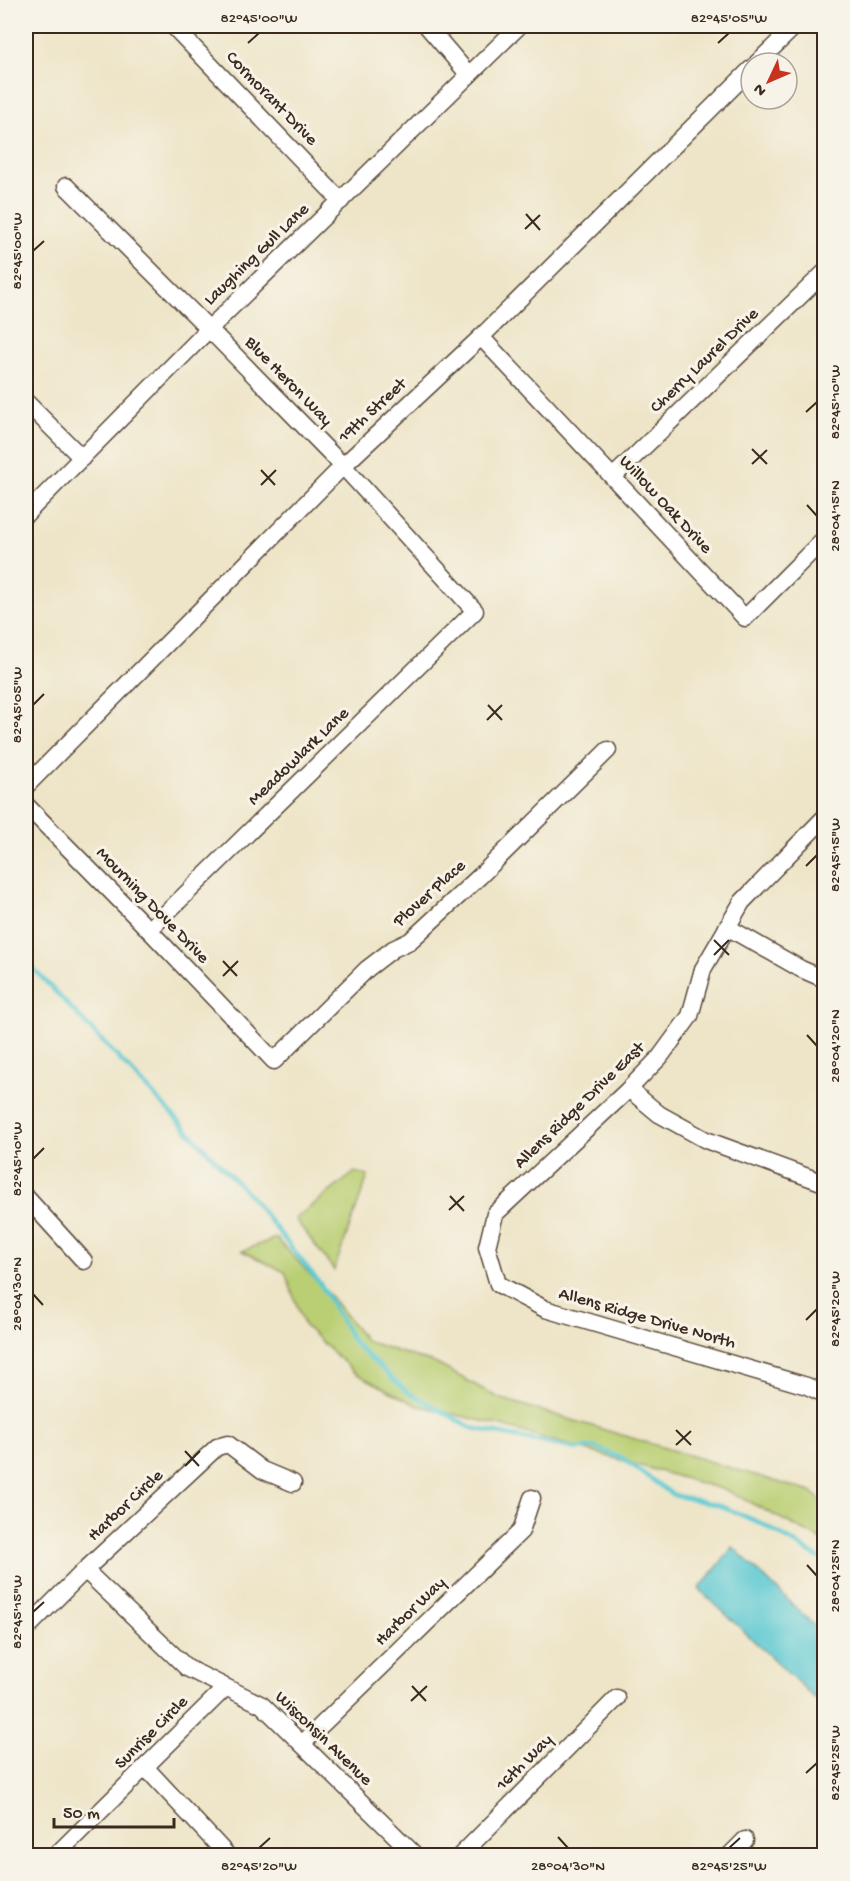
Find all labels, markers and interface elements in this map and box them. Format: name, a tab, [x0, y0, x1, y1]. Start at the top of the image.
text: 82°45'00"W	[220, 10, 298, 28]
text: 82°45'05"W	[691, 10, 767, 28]
street label: Cormorant Drive	[221, 47, 322, 151]
north arrow	[739, 51, 799, 111]
text: N	[750, 78, 771, 99]
street label: Laughing Gull Lane	[200, 199, 315, 311]
text: 82°45'00"W	[9, 212, 27, 290]
street label: Cherry Laurel Drive	[646, 303, 764, 418]
street label: Blue Heron Way	[239, 332, 336, 432]
text: 82°45'10"W	[827, 364, 845, 439]
street label: 19th Street	[334, 373, 413, 449]
street label: Willow Oak Drive	[614, 451, 716, 559]
text: 28°04'15"N	[827, 480, 845, 552]
text: 82°45'05"W	[9, 667, 27, 743]
street label: Meadowlark Lane	[244, 703, 355, 811]
text: 82°45'15"W	[827, 818, 845, 892]
street label: Mourning Dove Drive	[91, 843, 214, 969]
street label: Plover Place	[389, 855, 471, 933]
text: 28°04'20"N	[827, 1009, 845, 1083]
street label: Allens Ridge Drive East	[510, 1037, 651, 1174]
text: 82°45'10"W	[9, 1121, 27, 1196]
text: 28°04'30"N	[9, 1257, 27, 1331]
text: 82°45'20"W	[827, 1271, 845, 1347]
street label: Allens Ridge Drive North	[556, 1284, 738, 1354]
street label: Harbor Circle	[84, 1465, 169, 1546]
text: 28°04'25"N	[827, 1539, 845, 1613]
street label: Harbor Way	[371, 1573, 451, 1651]
text: 82°45'15"W	[9, 1575, 27, 1649]
street label: Wisconsin Avenue	[270, 1687, 377, 1791]
street label: Sunrise Circle	[111, 1691, 194, 1774]
text: 82°45'25"W	[827, 1725, 845, 1801]
street label: 16th Way	[491, 1730, 558, 1797]
scale bar	[54, 1791, 174, 1829]
text: 50 m	[63, 1804, 100, 1825]
text: 82°45'20"W	[221, 1858, 297, 1876]
text: 28°04'30"N	[531, 1858, 605, 1876]
text: 82°45'25"W	[691, 1858, 767, 1876]

